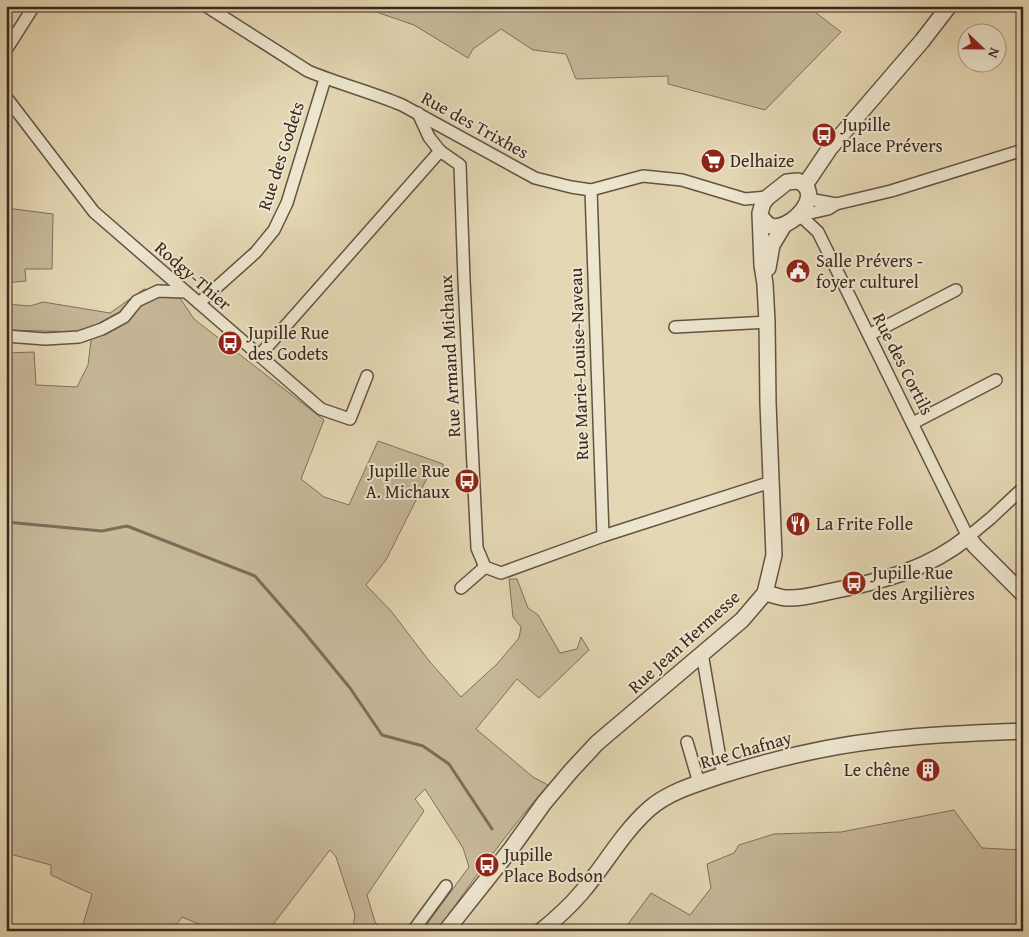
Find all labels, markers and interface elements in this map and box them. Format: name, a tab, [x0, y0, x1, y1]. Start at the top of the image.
north arrow	[956, 22, 1006, 72]
text: N	[983, 45, 1005, 62]
street label: Rue des Trixhes	[417, 84, 534, 165]
street label: Rue des Godets	[250, 98, 311, 214]
place label: Jupille Place Prévers	[840, 111, 943, 159]
bus stop icon: Jupille Place Prévers	[811, 122, 837, 148]
place label: Delhaize	[730, 147, 794, 174]
supermarket icon: Delhaize	[700, 148, 726, 174]
street label: Rodgy-Thier	[149, 234, 238, 317]
place label: Salle Prévers - foyer culturel	[816, 247, 923, 295]
public building icon: Salle Prévers - foyer culturel	[785, 258, 811, 284]
street label: Rue Marie-Louise-Naveau	[562, 267, 595, 461]
street label: Rue Armand Michaux	[432, 273, 467, 438]
street label: Rue des Cortils	[866, 308, 941, 420]
place label: Jupille Rue des Godets	[246, 319, 329, 367]
bus stop icon: Jupille Rue des Godets	[217, 330, 243, 356]
place label: Jupille Rue A. Michaux	[366, 457, 451, 505]
bus stop icon: Jupille Rue A. Michaux	[454, 468, 480, 494]
place label: La Frite Folle	[816, 510, 913, 537]
restaurant icon: La Frite Folle	[785, 511, 811, 537]
place label: Jupille Rue des Argilières	[870, 559, 975, 607]
bus stop icon: Jupille Rue des Argilières	[841, 570, 867, 596]
street label: Rue Jean Hermesse	[622, 584, 746, 699]
street label: Rue Chafnay	[697, 724, 795, 775]
place label: Le chêne	[844, 756, 910, 783]
building icon: Le chêne	[915, 757, 941, 783]
place label: Jupille Place Bodson	[502, 841, 603, 889]
bus stop icon: Jupille Place Bodson	[474, 852, 500, 878]

